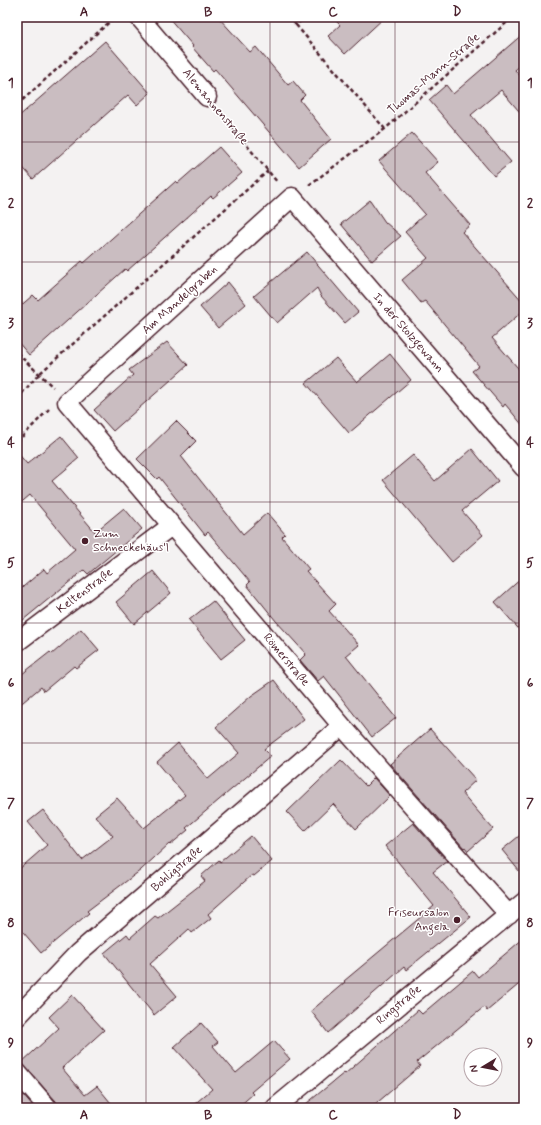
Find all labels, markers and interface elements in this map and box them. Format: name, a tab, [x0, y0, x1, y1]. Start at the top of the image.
text: A	[80, 4, 88, 21]
text: B	[204, 4, 213, 21]
text: C	[328, 4, 338, 21]
text: D	[453, 4, 462, 21]
street label: Thomas-Mann-Straße	[385, 29, 484, 118]
street label: Alemannenstraße	[178, 65, 252, 149]
text: 1	[8, 75, 14, 92]
text: 1	[527, 75, 533, 92]
text: 2	[8, 195, 15, 212]
text: 2	[527, 195, 534, 212]
street label: Am Mandelgraben	[139, 262, 221, 338]
street label: In der Stolzgewann	[368, 290, 447, 377]
text: 3	[8, 315, 14, 332]
text: 3	[527, 315, 533, 332]
text: 4	[7, 435, 15, 452]
text: 4	[526, 435, 534, 452]
place label: Zum Schneckehäus'l	[93, 526, 169, 556]
marker: Zum Schneckehäus'l	[80, 536, 90, 546]
text: 5	[7, 555, 15, 572]
text: 5	[526, 555, 534, 572]
street label: Keltenstraße	[54, 565, 116, 617]
street label: Römerstraße	[259, 630, 313, 690]
text: 6	[8, 675, 15, 692]
text: 6	[527, 675, 534, 692]
text: 7	[7, 795, 15, 812]
text: 7	[526, 795, 534, 812]
street label: Bohligstraße	[148, 842, 206, 896]
place label: Friseursalon Angela	[388, 905, 450, 936]
text: 8	[7, 915, 15, 932]
marker: Friseursalon Angela	[452, 915, 462, 925]
text: 8	[526, 915, 534, 932]
street label: Ringstraße	[373, 981, 425, 1029]
text: 9	[8, 1035, 15, 1052]
text: 9	[527, 1035, 534, 1052]
north arrow	[463, 1047, 503, 1087]
text: N	[467, 1064, 482, 1073]
text: A	[80, 1107, 88, 1124]
text: B	[204, 1107, 213, 1124]
text: C	[328, 1107, 338, 1124]
text: D	[453, 1107, 462, 1124]

